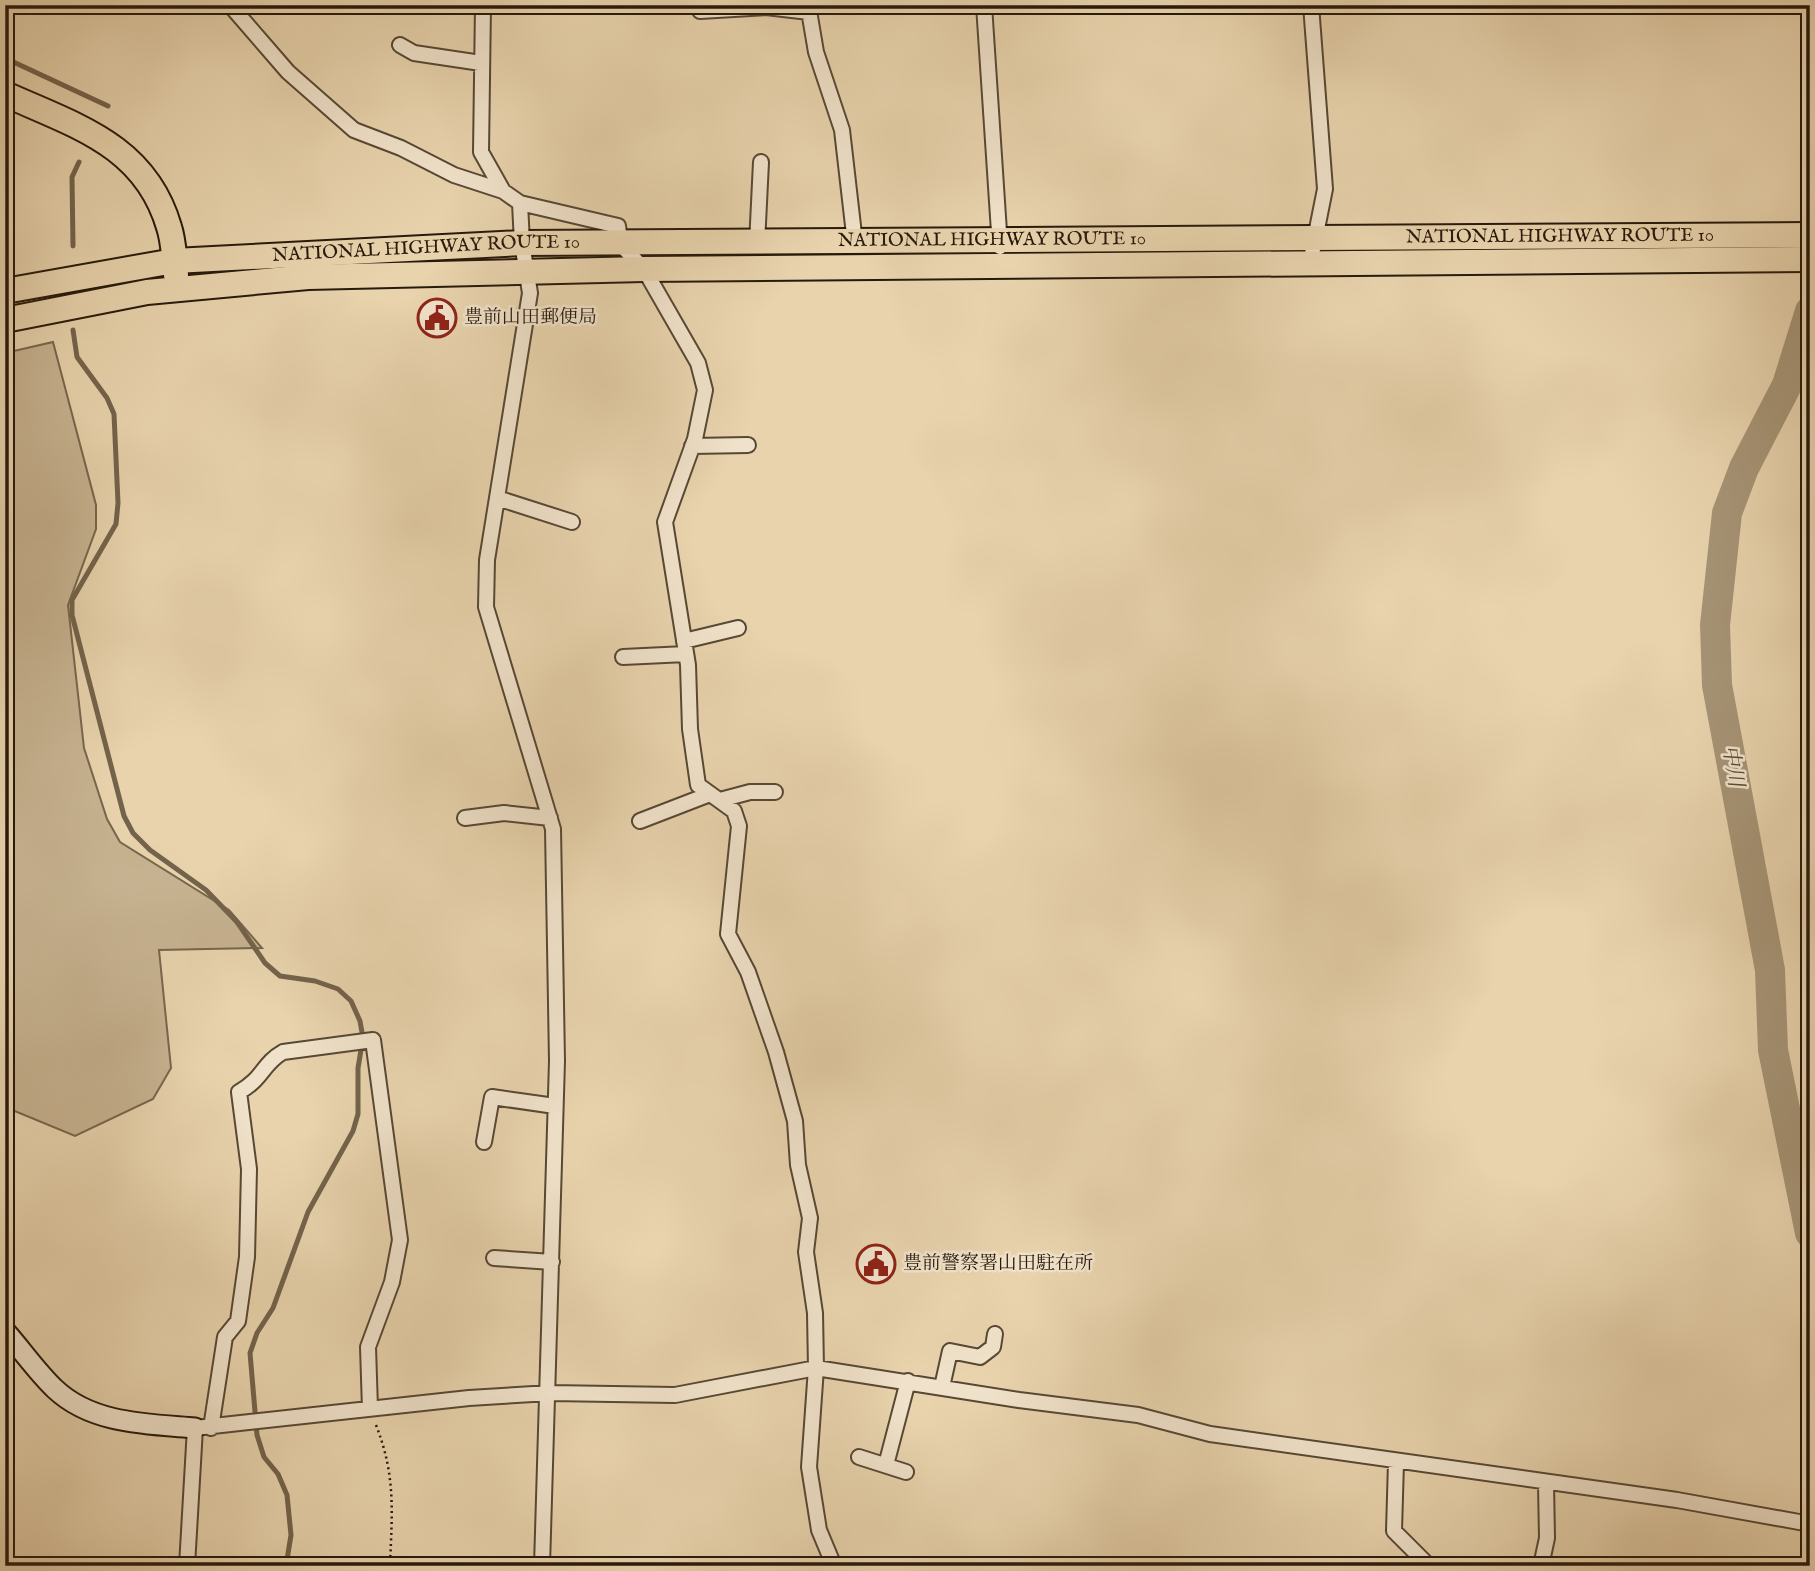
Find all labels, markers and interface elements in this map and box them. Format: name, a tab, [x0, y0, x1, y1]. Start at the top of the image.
street label: NATIONAL HIGHWAY ROUTE 10	[1406, 224, 1714, 250]
street label: NATIONAL HIGHWAY ROUTE 10	[838, 227, 1146, 253]
street label: NATIONAL HIGHWAY ROUTE 10	[271, 231, 580, 268]
public building icon: 豊前山田郵便局	[416, 297, 458, 339]
place label: 豊前山田郵便局	[464, 306, 597, 330]
water label: 中川	[1715, 743, 1749, 791]
public building icon: 豊前警察署山田駐在所	[855, 1243, 897, 1285]
place label: 豊前警察署山田駐在所	[903, 1252, 1093, 1276]

